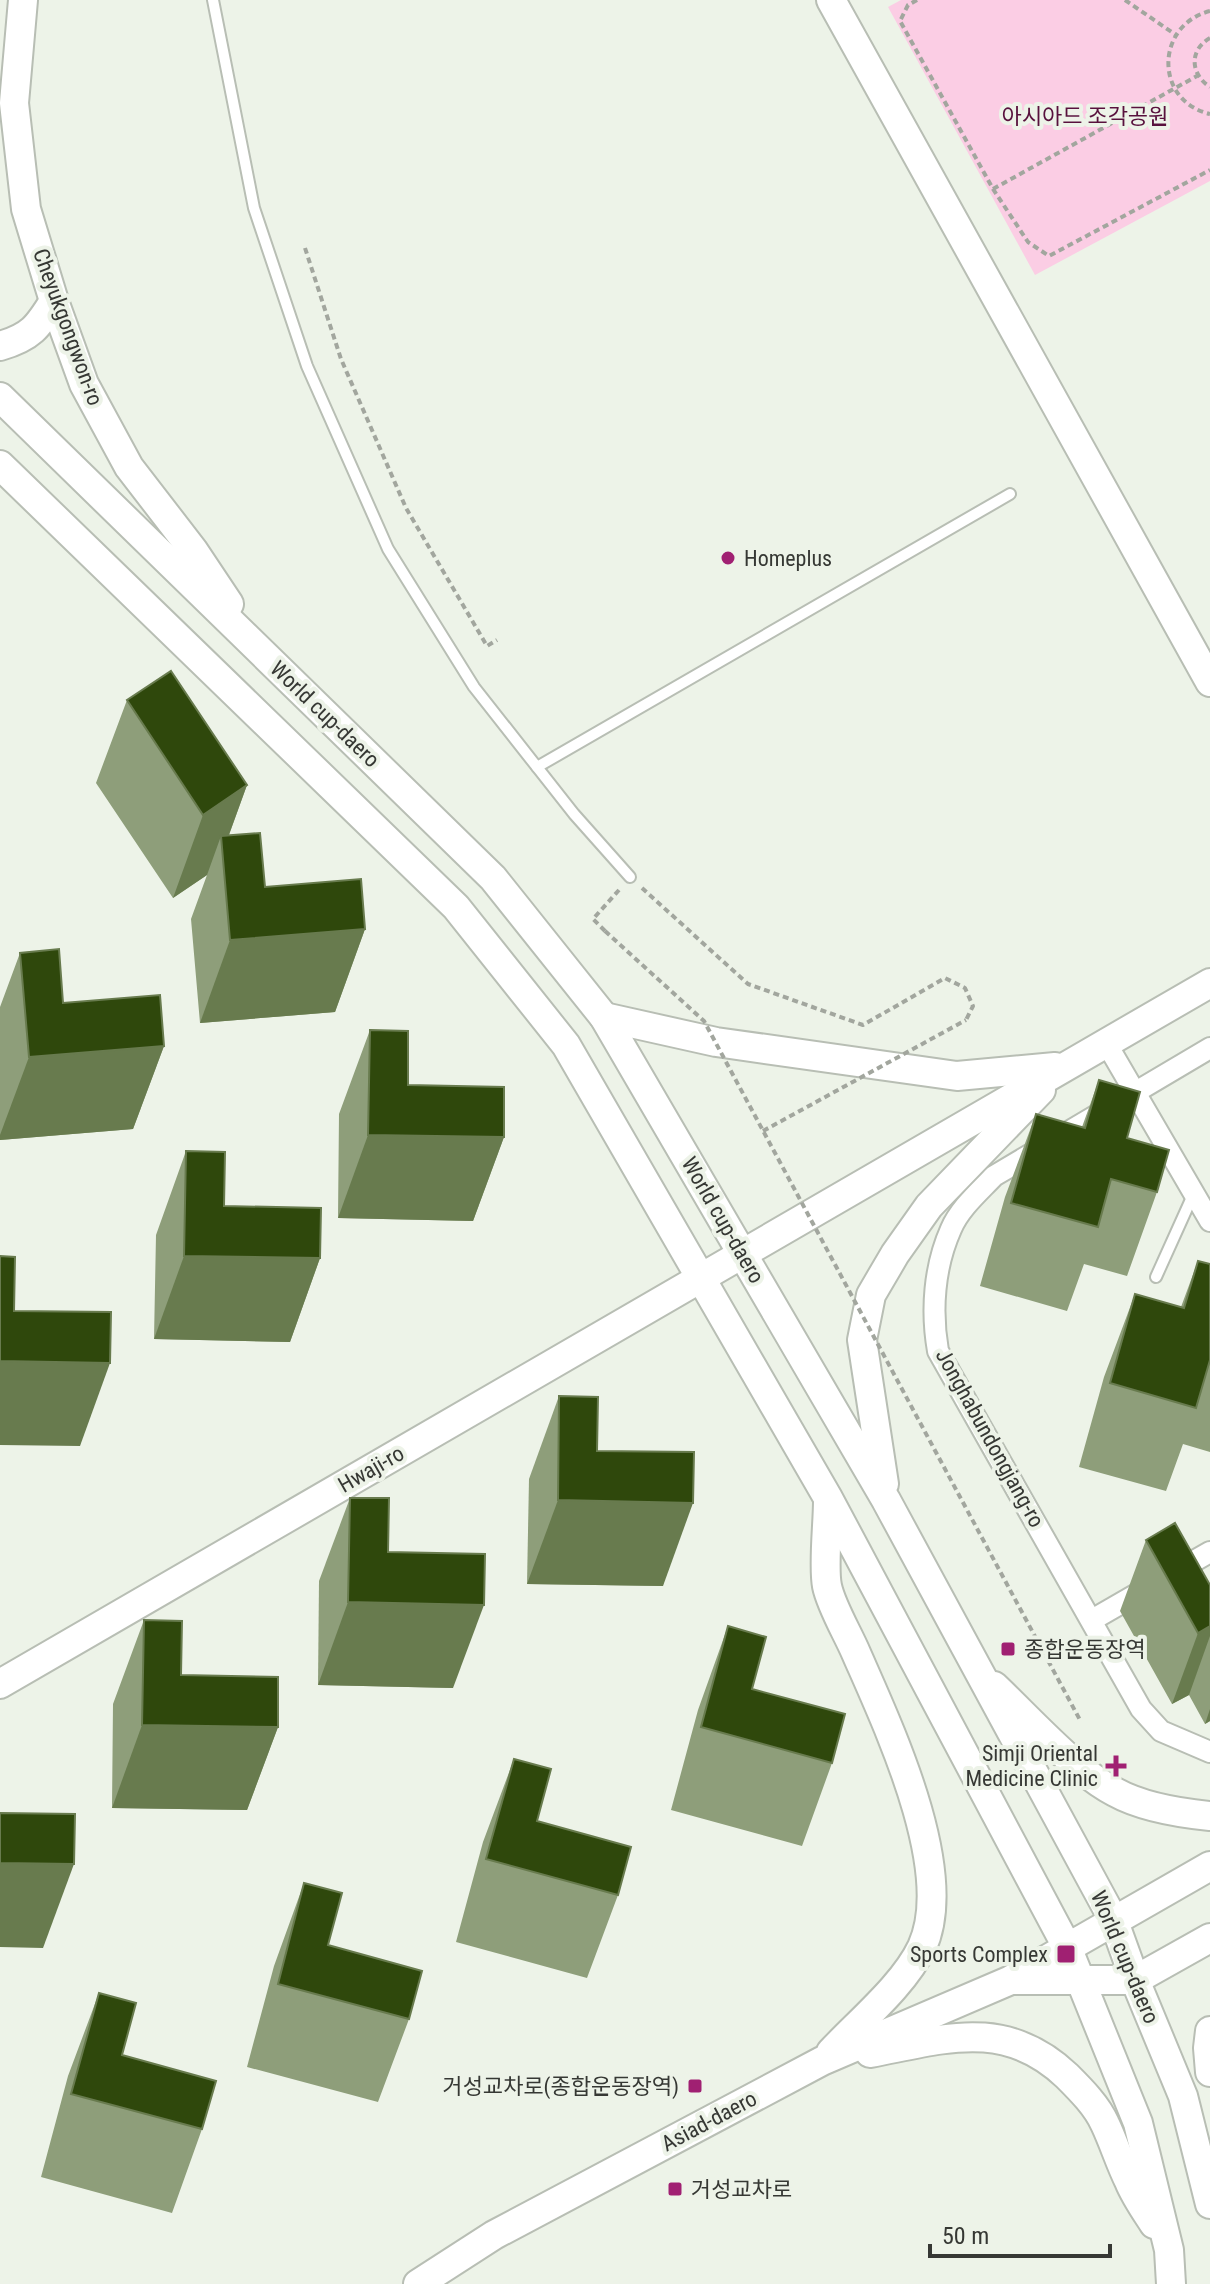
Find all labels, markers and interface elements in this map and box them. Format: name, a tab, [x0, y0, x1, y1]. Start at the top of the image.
park label: 아시아드 조각공원	[1002, 104, 1168, 129]
street label: Cheyukgongwon-ro	[28, 245, 108, 409]
place label: Homeplus	[744, 546, 832, 571]
marker: Homeplus	[719, 549, 737, 567]
street label: World cup-daero	[265, 656, 385, 772]
street label: World cup-daero	[677, 1152, 769, 1288]
street label: Jonghabundongjang-ro	[931, 1345, 1049, 1531]
street label: Hwaji-ro	[334, 1440, 408, 1498]
place label: 종합운동장역	[1024, 1637, 1145, 1662]
marker: 종합운동장역	[999, 1640, 1017, 1658]
place label: Simji Oriental Medicine Clinic	[965, 1741, 1098, 1791]
marker: Simji Oriental Medicine Clinic	[1105, 1755, 1127, 1777]
street label: World cup-daero	[1086, 1887, 1164, 2027]
place label: Sports Complex	[910, 1942, 1048, 1967]
marker: Sports Complex	[1055, 1943, 1077, 1965]
place label: 거성교차로(종합운동장역)	[442, 2074, 679, 2100]
marker: 거성교차로(종합운동장역)	[686, 2077, 704, 2095]
street label: Asiad-daero	[657, 2086, 761, 2156]
place label: 거성교차로	[691, 2177, 792, 2202]
marker: 거성교차로	[666, 2180, 684, 2198]
scale bar	[930, 2208, 1110, 2258]
text: 50 m	[942, 2222, 989, 2250]

